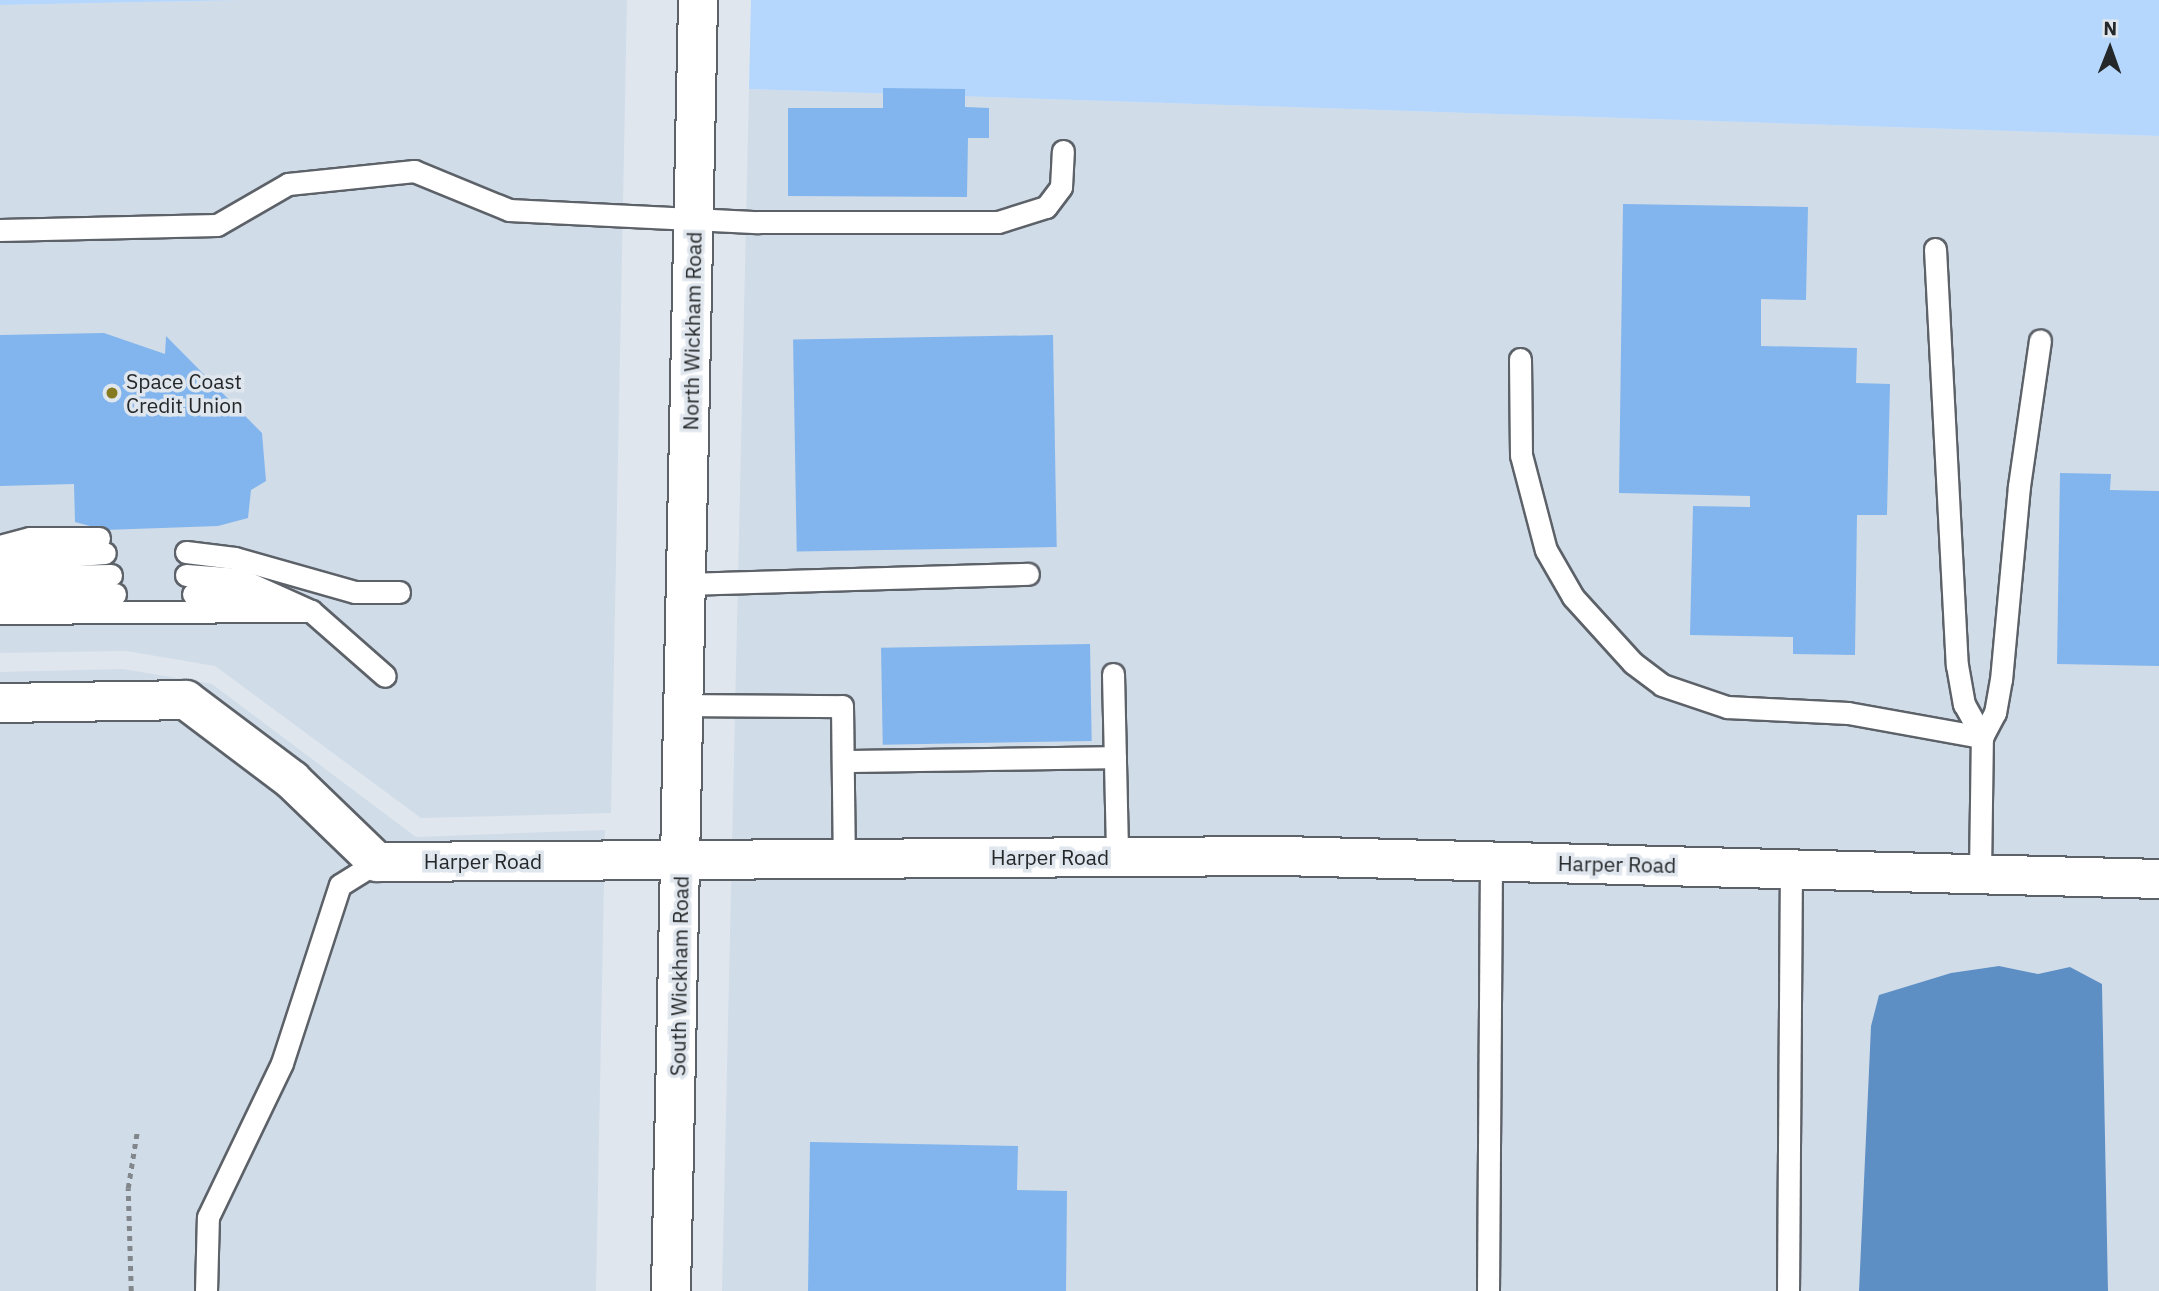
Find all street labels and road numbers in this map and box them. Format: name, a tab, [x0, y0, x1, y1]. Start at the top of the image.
street label: North Wickham Road	[678, 231, 706, 431]
street label: Harper Road	[991, 844, 1109, 870]
street label: Harper Road	[424, 848, 542, 874]
street label: Harper Road	[1558, 850, 1676, 878]
street label: South Wickham Road	[665, 876, 693, 1076]

